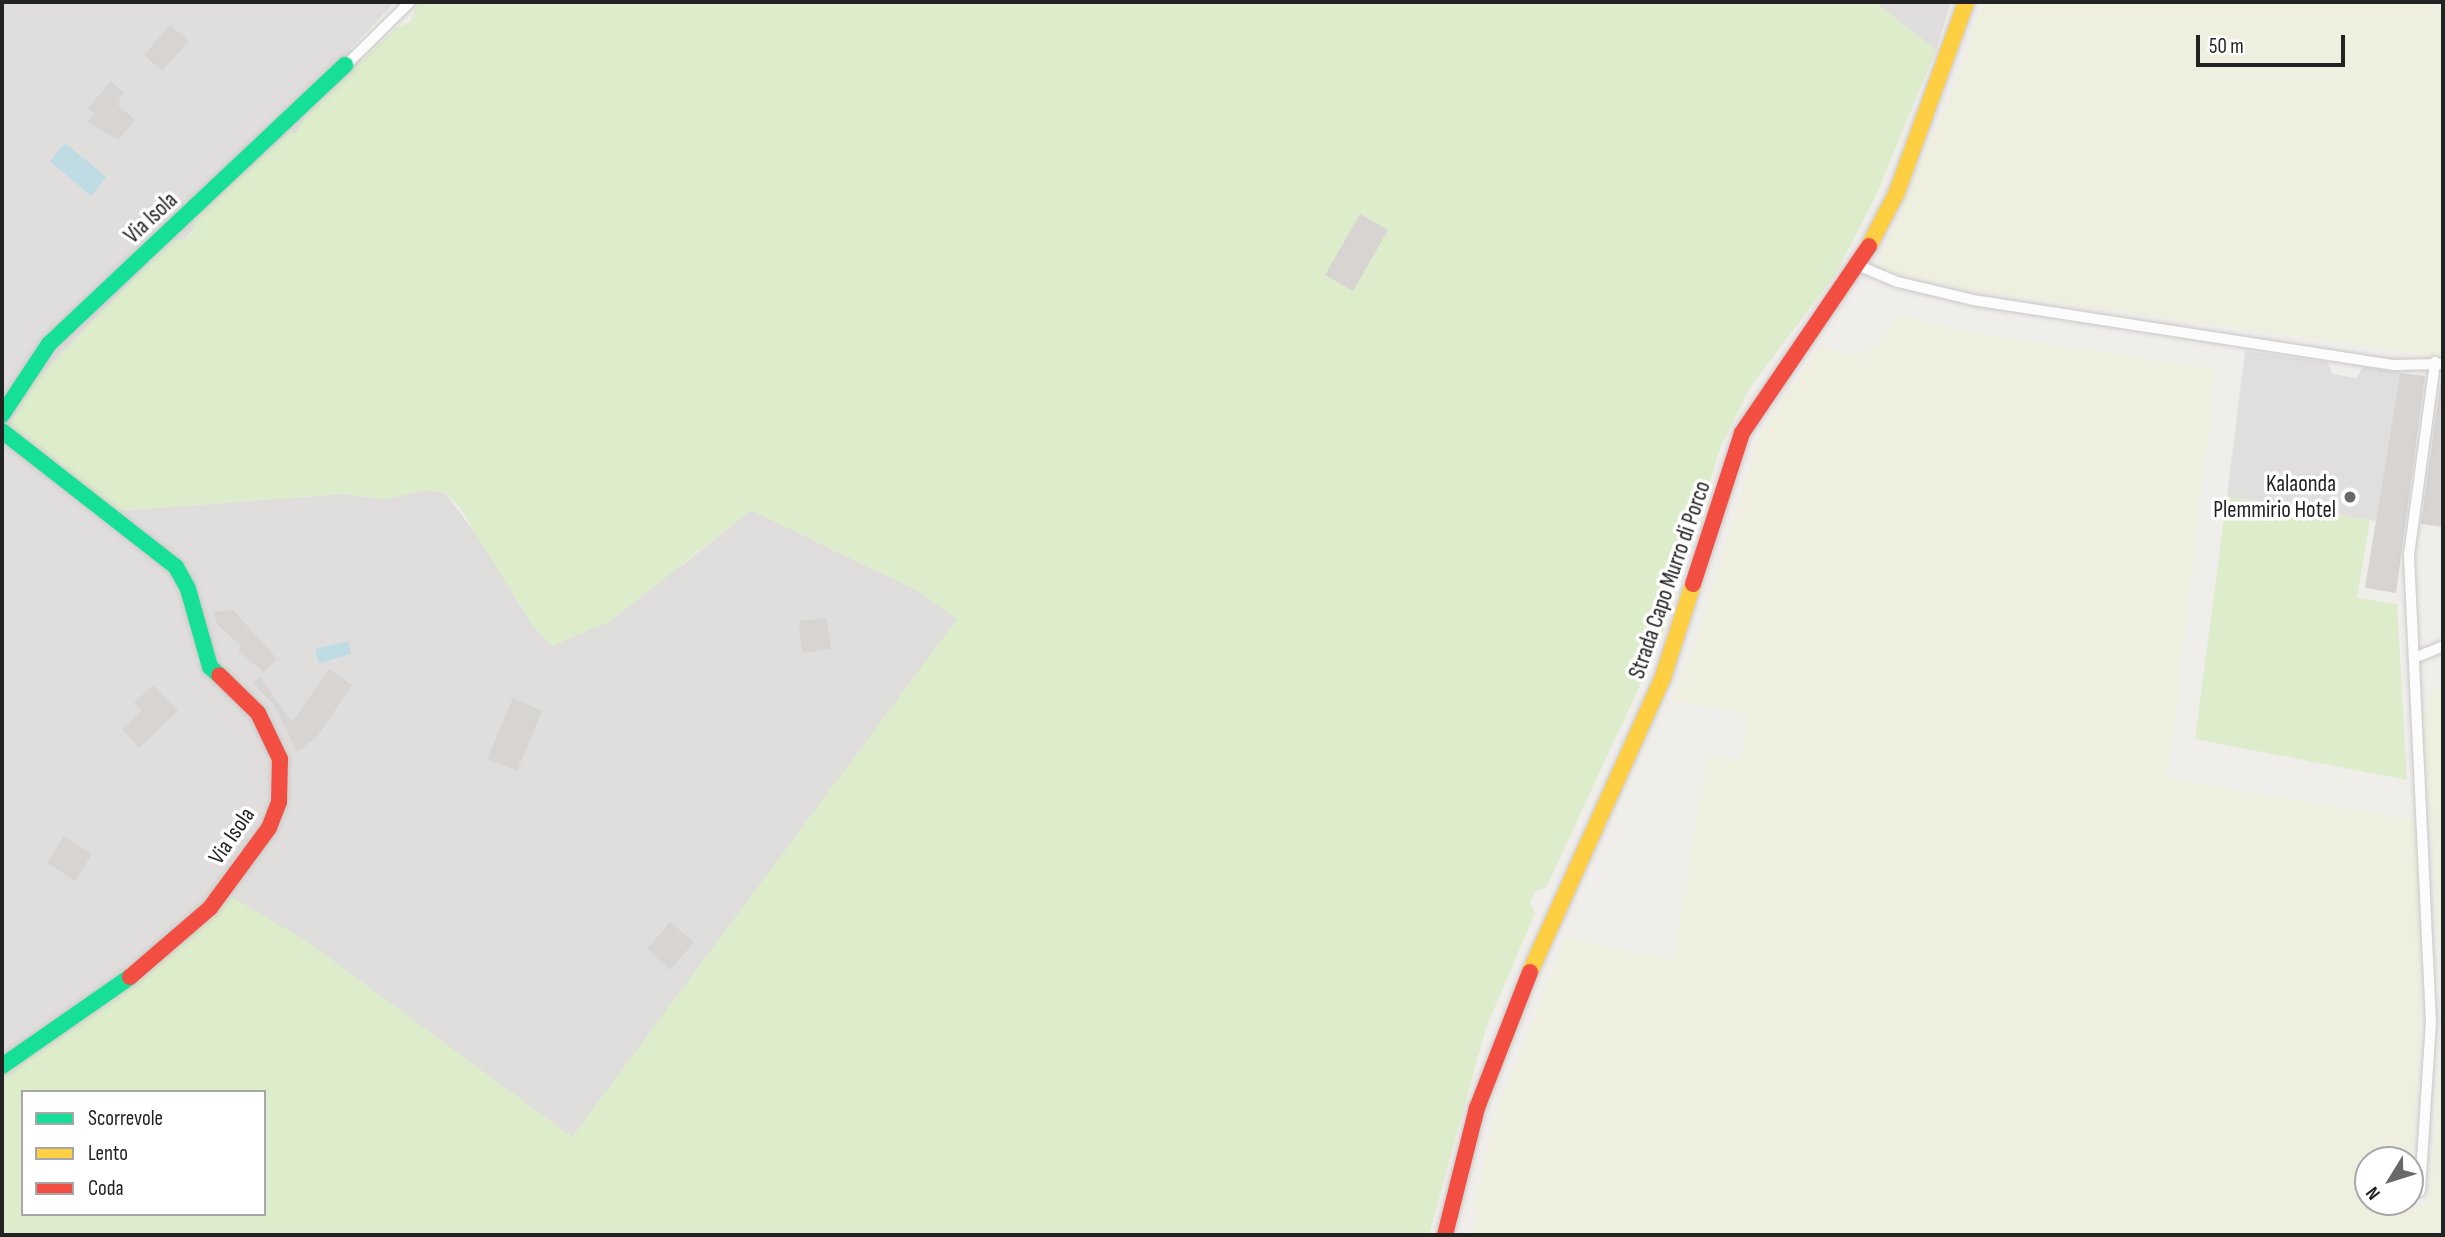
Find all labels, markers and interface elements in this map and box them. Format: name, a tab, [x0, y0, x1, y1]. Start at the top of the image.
scale bar	[2200, 21, 2349, 65]
text: 50 m	[2209, 34, 2244, 59]
street label: Via Isola	[119, 187, 183, 249]
place label: Kalaonda Plemmirio Hotel	[2213, 470, 2336, 524]
street label: Strada Capo Murro di Porco	[1623, 477, 1717, 683]
marker: Kalaonda Plemmirio Hotel	[2342, 489, 2358, 505]
street label: Via Isola	[203, 802, 261, 870]
legend	[21, 1090, 266, 1216]
text: Scorrevole	[88, 1106, 163, 1131]
text: Lento	[88, 1141, 128, 1166]
north arrow	[2354, 1146, 2424, 1216]
text: Coda	[88, 1176, 124, 1201]
text: N	[2361, 1182, 2386, 1204]

